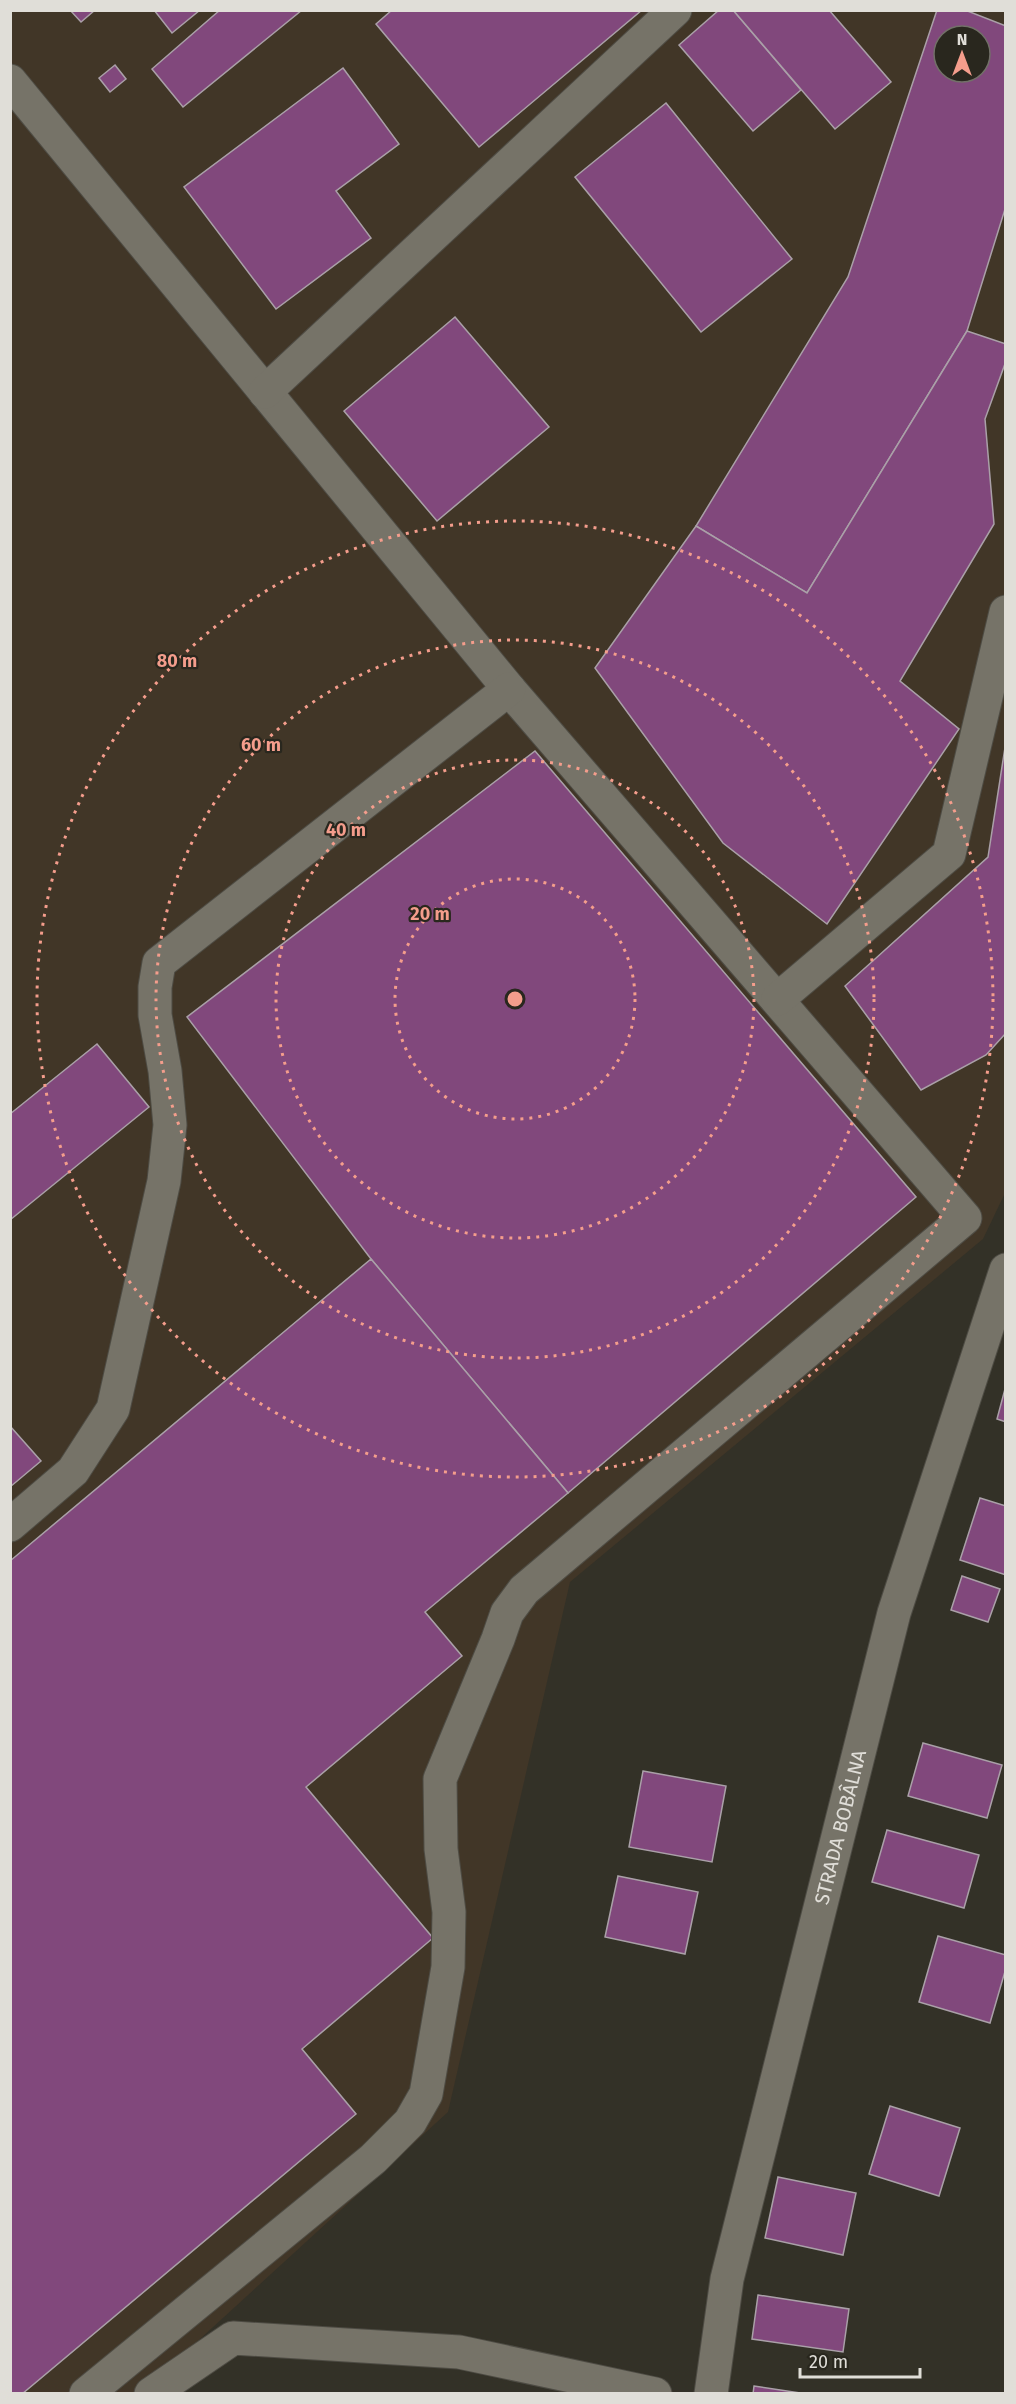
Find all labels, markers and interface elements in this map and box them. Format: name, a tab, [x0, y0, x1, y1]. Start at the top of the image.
north arrow	[932, 24, 992, 84]
text: N	[957, 30, 967, 49]
text: 80 m	[157, 650, 197, 672]
text: 60 m	[241, 734, 281, 756]
text: 40 m	[326, 819, 366, 841]
text: 20 m	[410, 903, 450, 925]
centre of rings	[505, 989, 525, 1009]
street label: STRADA BOBÂLNA	[809, 1747, 871, 1907]
scale bar	[800, 2341, 920, 2379]
text: 20 m	[809, 2351, 848, 2373]

